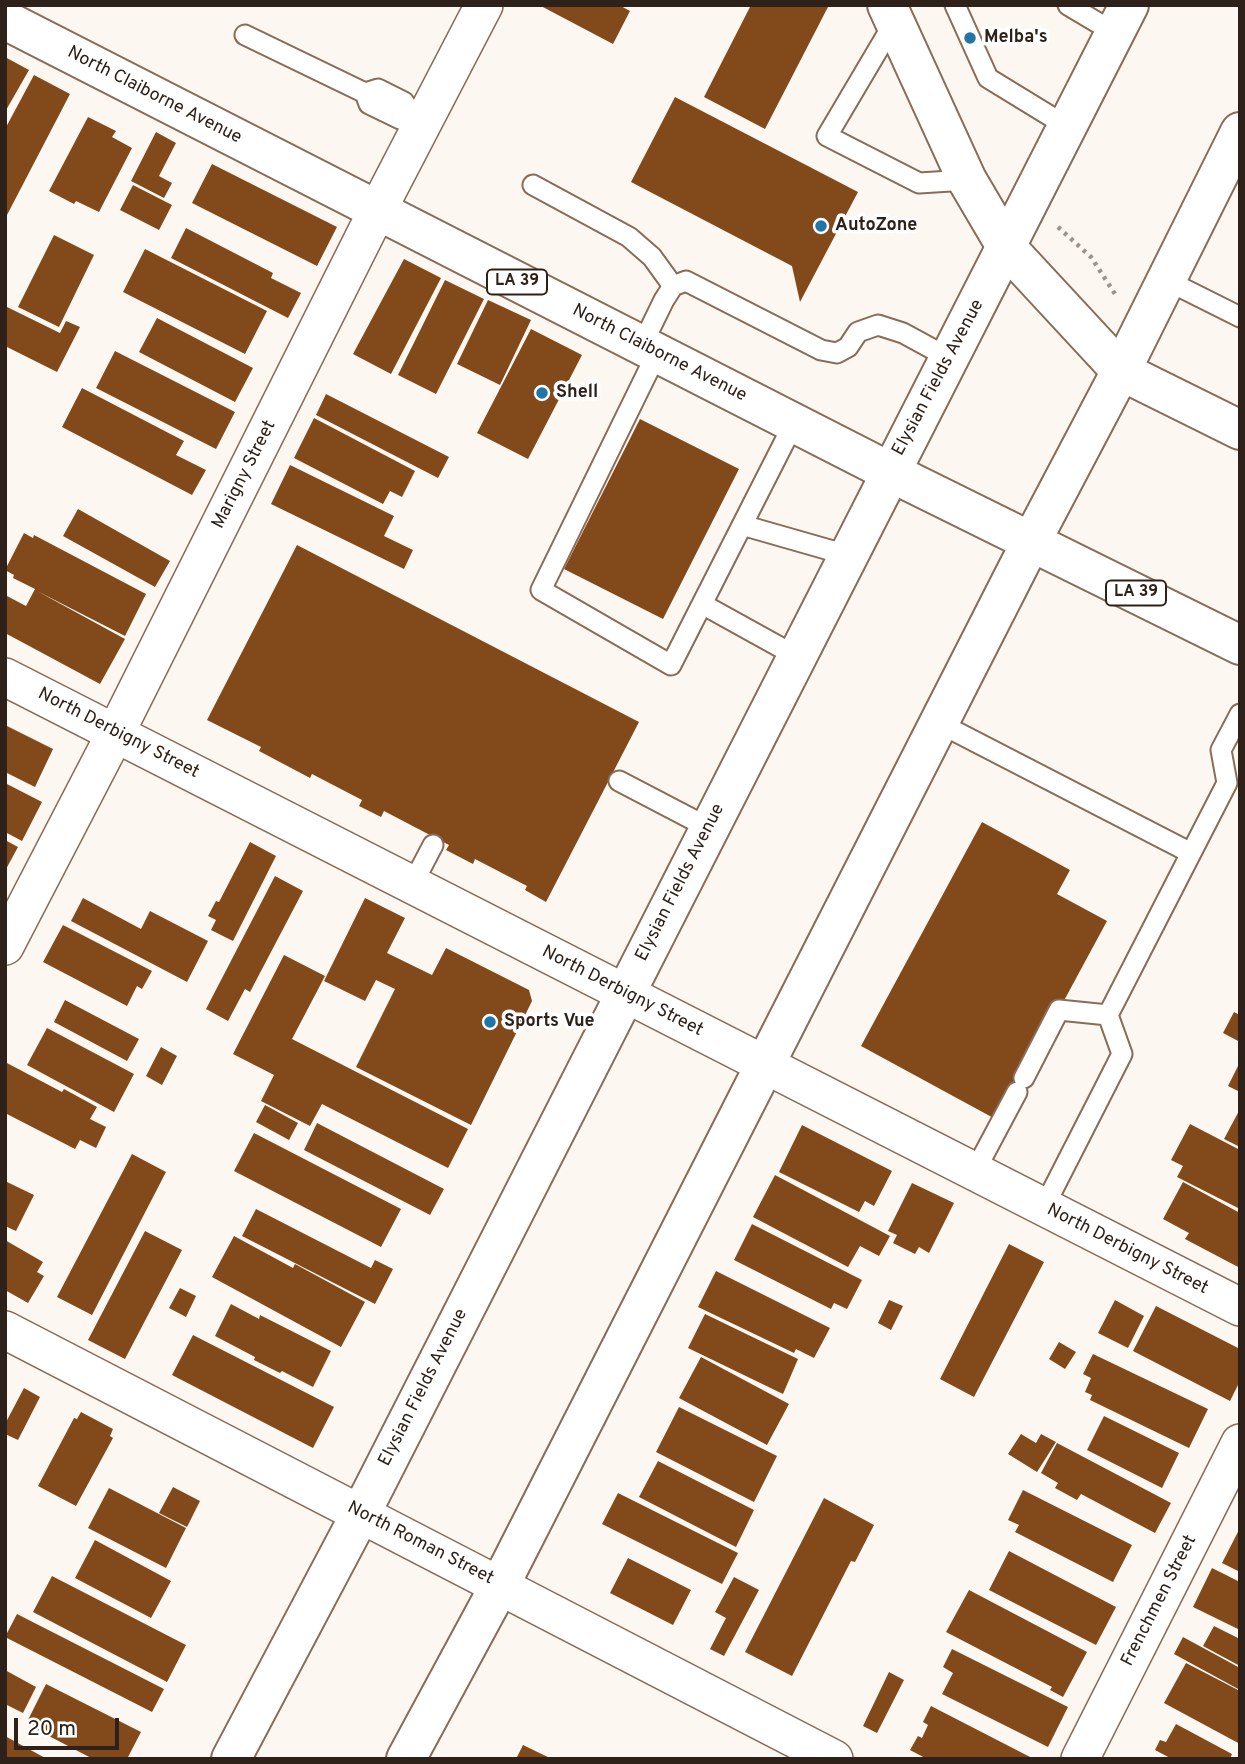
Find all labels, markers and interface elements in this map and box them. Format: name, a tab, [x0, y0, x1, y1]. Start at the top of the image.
place label: Melba's	[984, 27, 1048, 49]
marker: Melba's	[962, 30, 978, 46]
street label: North Claiborne Avenue	[63, 43, 245, 149]
place label: AutoZone	[835, 215, 917, 237]
marker: AutoZone	[813, 218, 829, 234]
road number: LA 39	[487, 270, 547, 294]
street label: Elysian Fields Avenue	[889, 296, 989, 460]
street label: North Claiborne Avenue	[568, 301, 750, 407]
place label: Shell	[556, 382, 598, 404]
marker: Shell	[534, 385, 550, 401]
street label: Marigny Street	[208, 417, 282, 533]
road number: LA 39	[1106, 580, 1166, 606]
street label: North Derbigny Street	[34, 684, 202, 784]
street label: Elysian Fields Avenue	[632, 801, 730, 965]
street label: North Derbigny Street	[538, 942, 706, 1042]
place label: Sports Vue	[504, 1011, 595, 1033]
marker: Sports Vue	[482, 1014, 498, 1030]
street label: North Derbigny Street	[1043, 1200, 1211, 1300]
street label: Elysian Fields Avenue	[375, 1306, 473, 1470]
street label: North Roman Street	[343, 1498, 497, 1590]
street label: Frenchmen Street	[1118, 1532, 1202, 1670]
scale bar	[18, 1704, 122, 1748]
text: 20 m	[27, 1716, 76, 1743]

